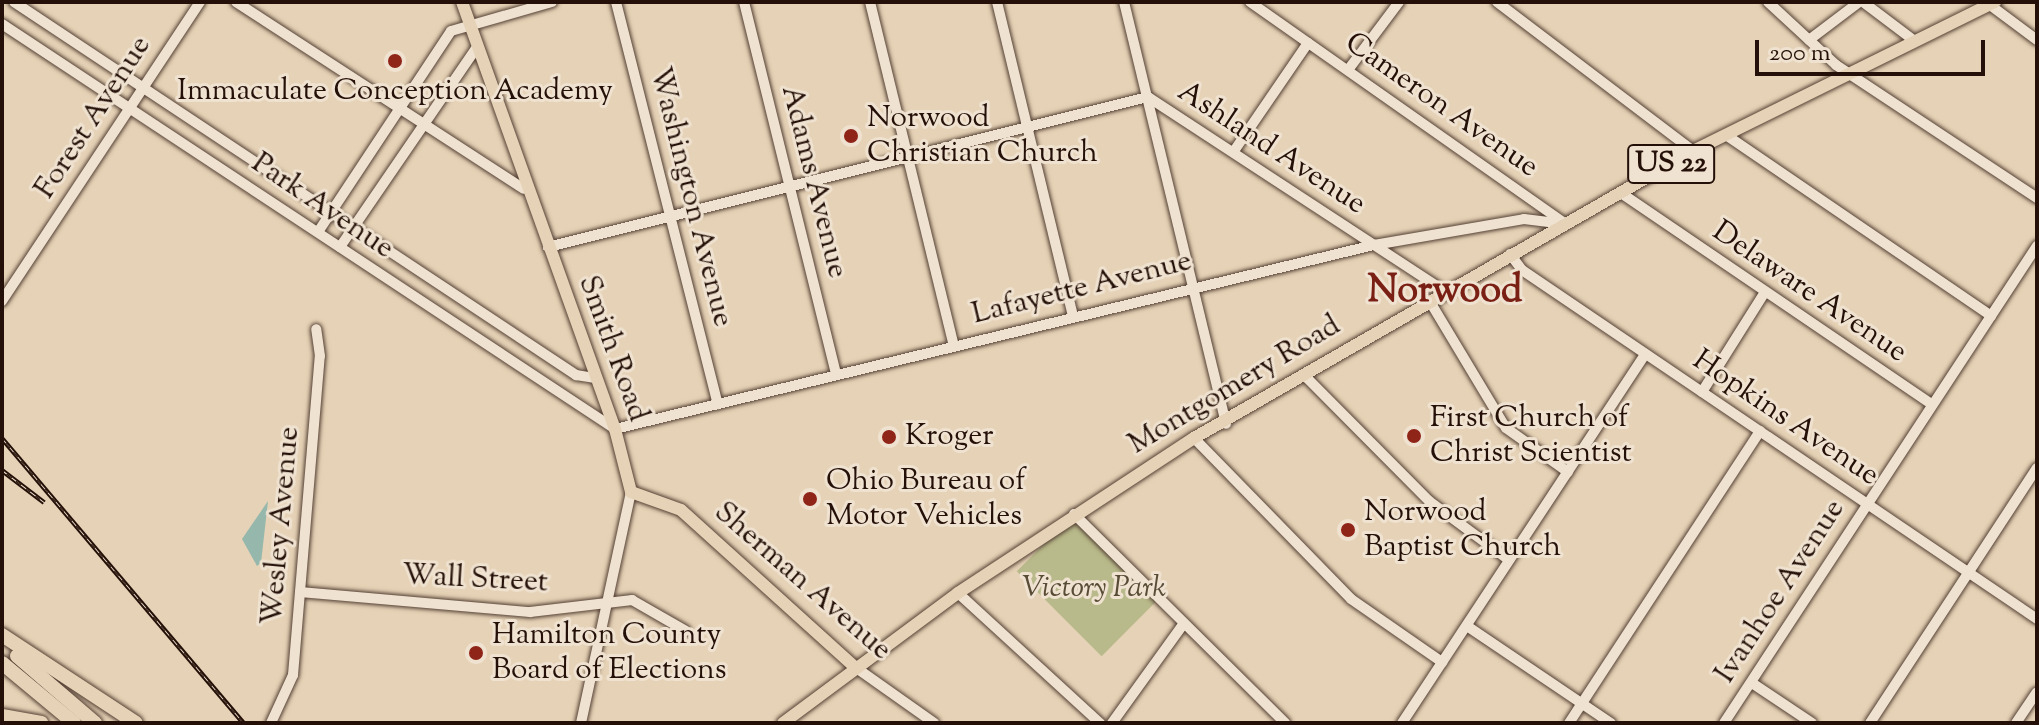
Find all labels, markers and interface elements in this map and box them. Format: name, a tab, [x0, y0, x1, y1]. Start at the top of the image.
scale bar	[1759, 24, 1989, 74]
street label: Cameron Avenue	[1337, 26, 1545, 186]
street label: Forest Avenue	[28, 30, 160, 206]
text: 200 m	[1769, 37, 1831, 71]
marker: Immaculate Conception Academy	[386, 52, 404, 70]
street label: Washington Avenue	[640, 63, 740, 331]
place label: Immaculate Conception Academy	[177, 74, 613, 110]
street label: Ashland Avenue	[1170, 75, 1372, 223]
street label: Adams Avenue	[772, 82, 854, 282]
place label: Norwood Christian Church	[867, 101, 1098, 172]
marker: Norwood Christian Church	[842, 127, 860, 145]
road number: US 22	[1627, 140, 1715, 188]
street label: Park Avenue	[244, 146, 400, 268]
street label: Delaware Avenue	[1705, 215, 1913, 371]
street label: Lafayette Avenue	[968, 244, 1196, 334]
district label: Norwood	[1367, 270, 1523, 316]
street label: Smith Road	[569, 271, 655, 427]
street label: Montgomery Road	[1123, 309, 1347, 463]
street label: Hopkins Avenue	[1685, 343, 1885, 495]
place label: First Church of Christ Scientist	[1430, 401, 1632, 472]
place label: Kroger	[905, 419, 993, 455]
street label: Wesley Avenue	[255, 425, 309, 627]
marker: First Church of Christ Scientist	[1405, 427, 1423, 445]
marker: Kroger	[880, 428, 898, 446]
place label: Ohio Bureau of Motor Vehicles	[826, 464, 1026, 534]
marker: Ohio Bureau of Motor Vehicles	[801, 490, 819, 508]
street label: Ivanhoe Avenue	[1708, 494, 1854, 690]
street label: Sherman Avenue	[706, 495, 898, 669]
place label: Norwood Baptist Church	[1364, 495, 1561, 566]
marker: Norwood Baptist Church	[1339, 521, 1357, 539]
street label: Wall Street	[401, 558, 549, 602]
park label: Victory Park	[1022, 571, 1166, 607]
place label: Hamilton County Board of Elections	[492, 618, 727, 688]
marker: Hamilton County Board of Elections	[467, 644, 485, 662]

